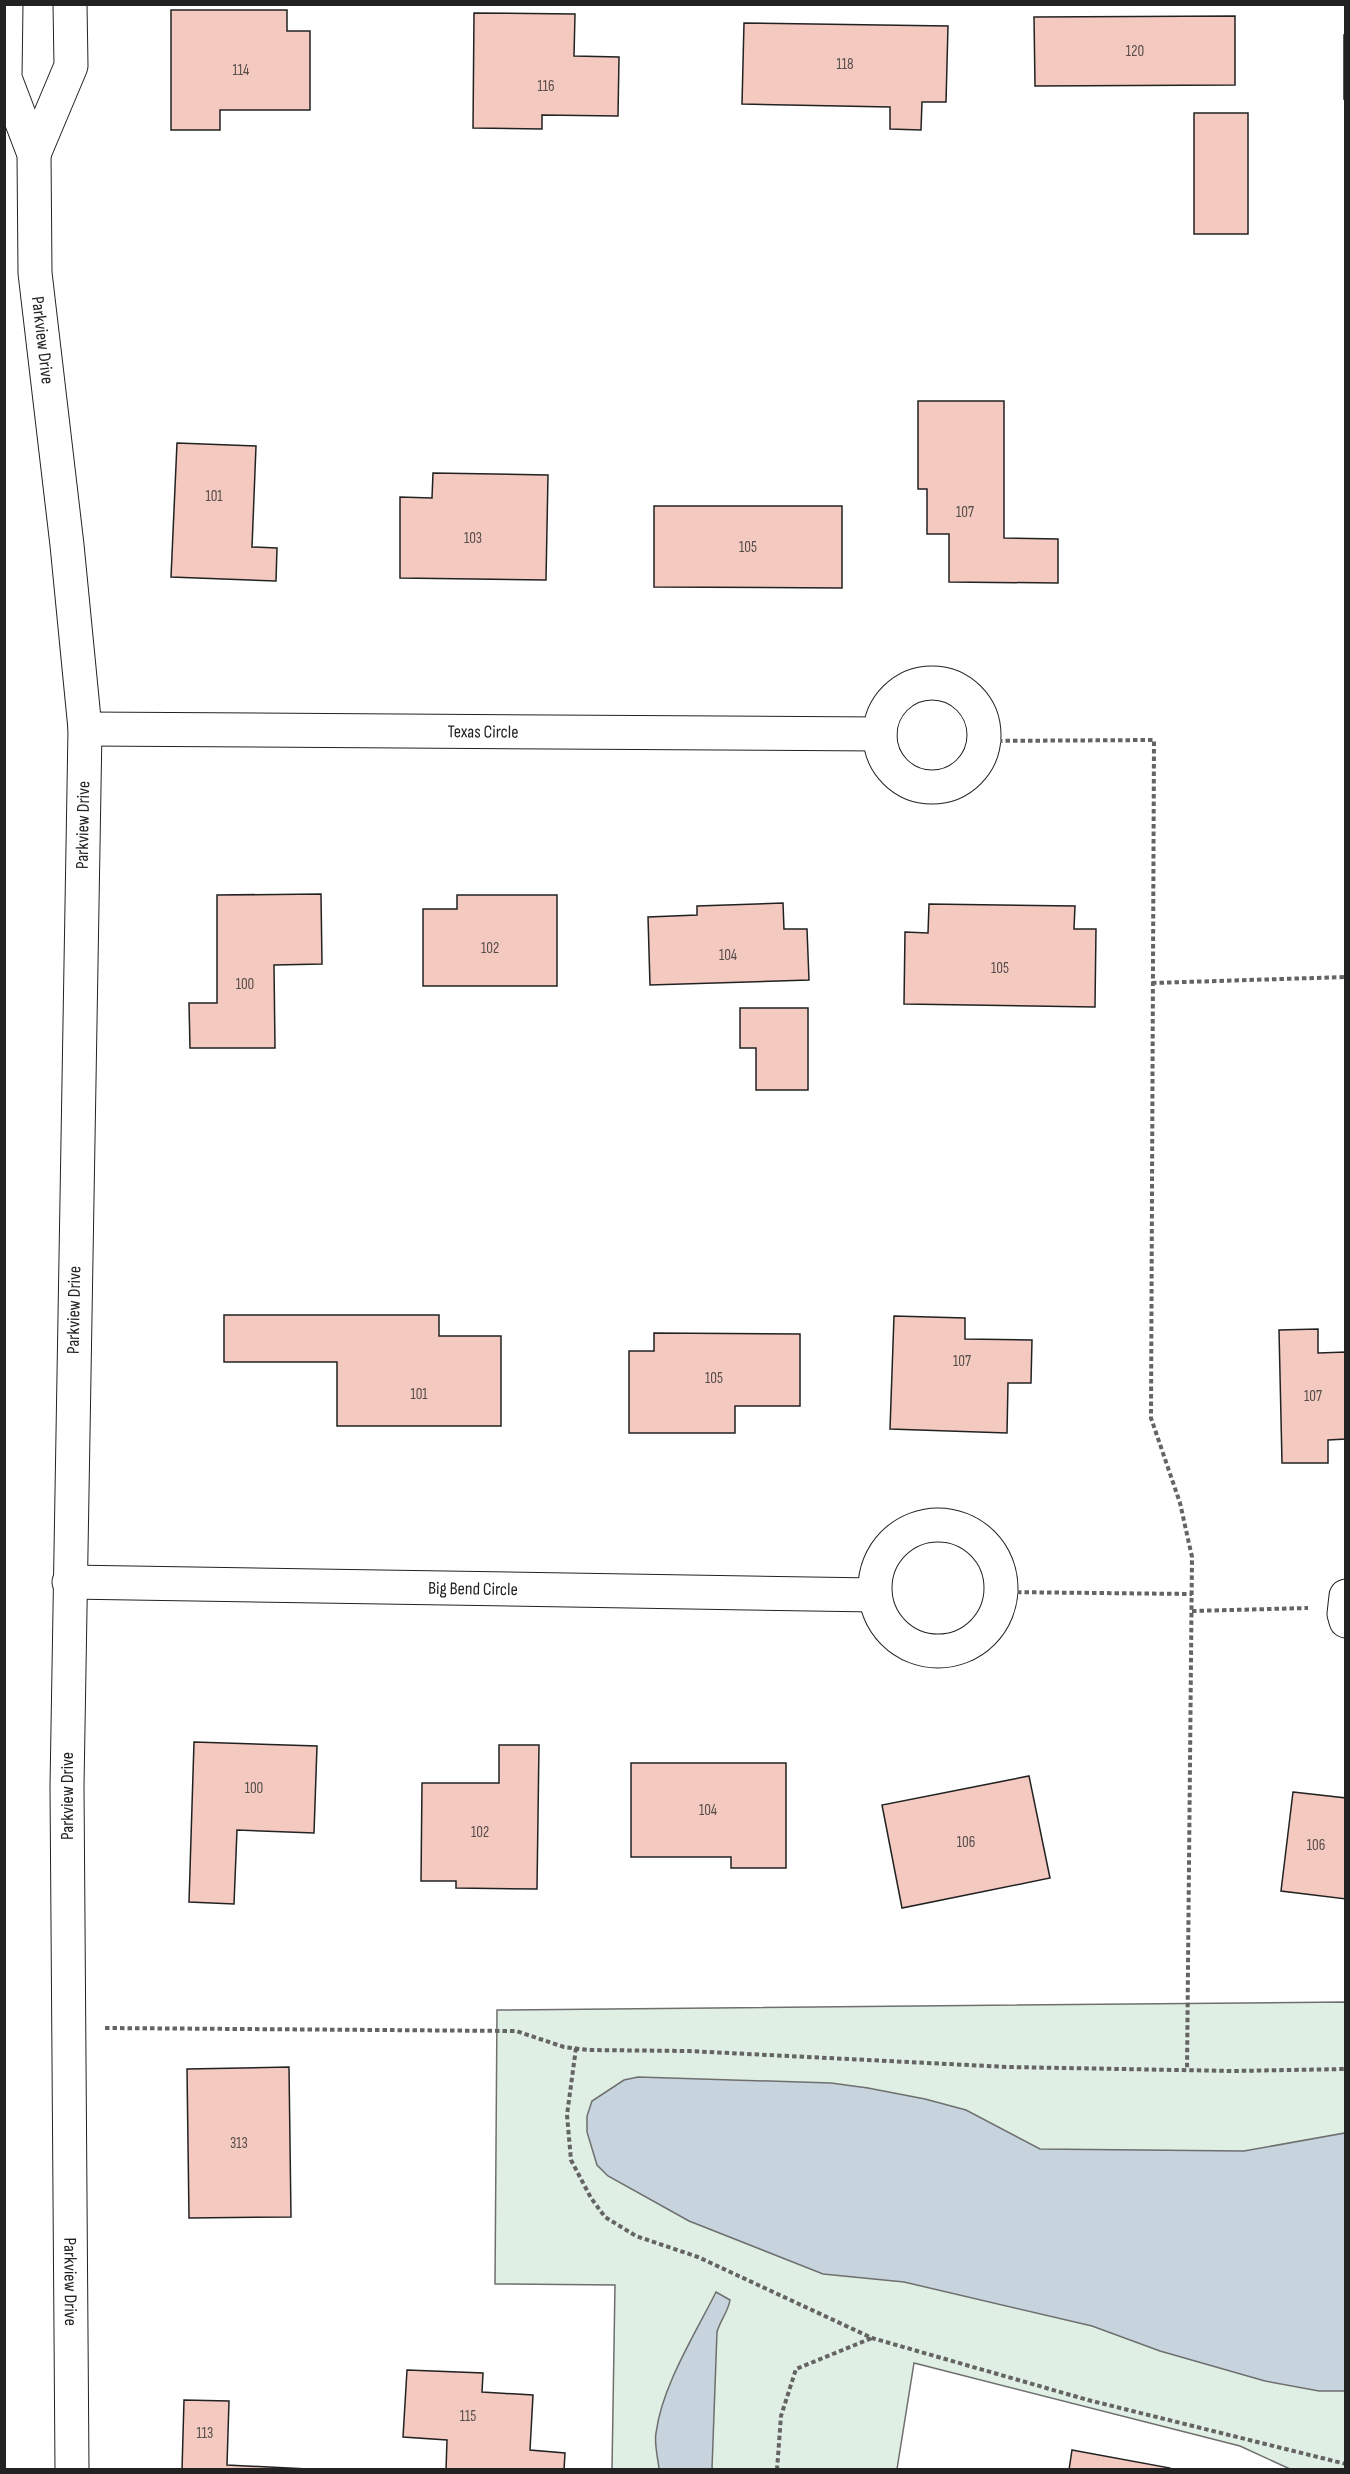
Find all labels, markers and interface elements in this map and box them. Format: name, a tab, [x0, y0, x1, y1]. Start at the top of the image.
house number: 120	[1126, 42, 1144, 61]
house number: 118	[836, 55, 854, 74]
house number: 114	[233, 61, 249, 80]
house number: 116	[537, 77, 555, 96]
street label: Parkview Drive	[27, 295, 58, 385]
house number: 101	[205, 487, 223, 506]
house number: 107	[956, 503, 974, 522]
house number: 103	[464, 529, 482, 548]
house number: 105	[739, 538, 757, 557]
street label: Texas Circle	[447, 721, 518, 742]
street label: Parkview Drive	[72, 781, 94, 869]
house number: 102	[481, 939, 499, 958]
house number: 104	[719, 946, 737, 965]
house number: 105	[991, 959, 1009, 978]
house number: 100	[236, 975, 254, 994]
street label: Parkview Drive	[63, 1266, 85, 1354]
house number: 107	[953, 1352, 971, 1371]
house number: 105	[705, 1369, 723, 1388]
house number: 101	[410, 1385, 428, 1404]
house number: 107	[1304, 1387, 1322, 1406]
street label: Big Bend Circle	[428, 1577, 518, 1600]
street label: Parkview Drive	[57, 1752, 78, 1840]
house number: 100	[245, 1779, 263, 1798]
house number: 104	[699, 1801, 717, 1820]
house number: 102	[471, 1823, 489, 1842]
house number: 106	[957, 1833, 975, 1852]
house number: 106	[1307, 1836, 1325, 1855]
house number: 313	[230, 2134, 248, 2153]
street label: Parkview Drive	[60, 2237, 81, 2326]
house number: 115	[460, 2407, 476, 2426]
house number: 113	[197, 2424, 213, 2443]

